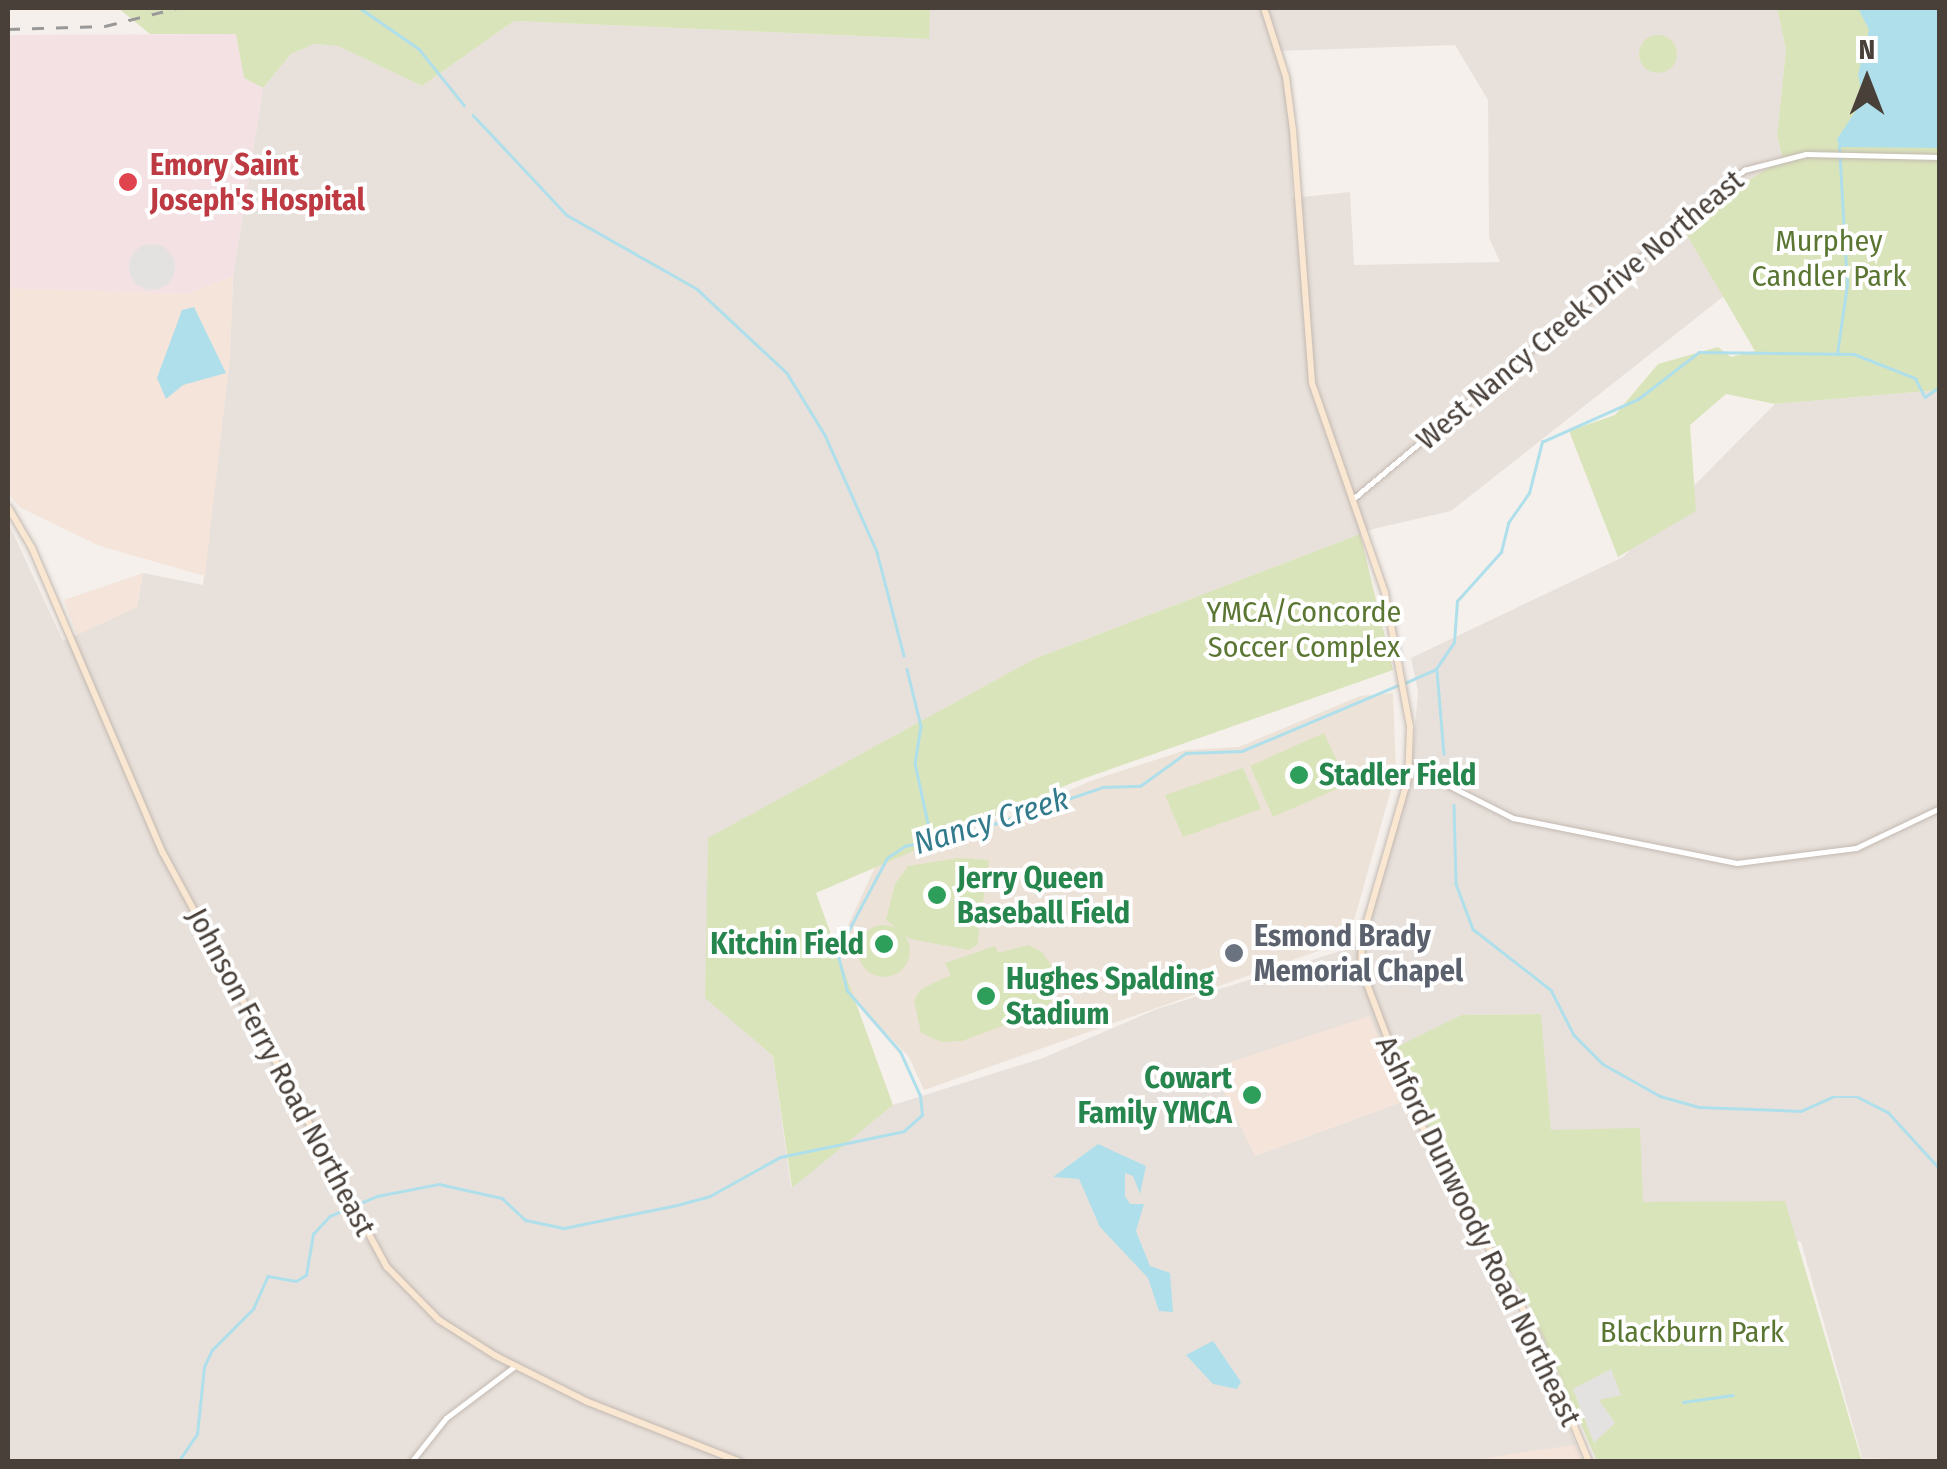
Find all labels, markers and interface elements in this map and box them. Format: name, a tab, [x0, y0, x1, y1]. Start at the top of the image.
north arrow	[1817, 30, 1917, 130]
text: N	[1859, 33, 1875, 66]
place label: Emory Saint Joseph's Hospital	[150, 147, 365, 218]
street label: West Nancy Creek Drive Northeast	[1409, 162, 1751, 458]
marker: Emory Saint Joseph's Hospital	[115, 169, 141, 195]
park label: Murphey Candler Park	[1752, 223, 1906, 294]
park label: YMCA/Concorde Soccer Complex	[1207, 594, 1401, 664]
place label: Stadler Field	[1319, 757, 1476, 793]
marker: Stadler Field	[1288, 764, 1310, 786]
water label: Nancy Creek	[909, 779, 1073, 863]
place label: Jerry Queen Baseball Field	[957, 860, 1130, 930]
marker: Jerry Queen Baseball Field	[926, 884, 948, 906]
street label: Johnson Ferry Road Northeast	[179, 902, 383, 1242]
place label: Esmond Brady Memorial Chapel	[1254, 918, 1463, 988]
place label: Kitchin Field	[710, 926, 864, 962]
marker: Kitchin Field	[873, 933, 895, 955]
marker: Esmond Brady Memorial Chapel	[1223, 942, 1245, 964]
place label: Hughes Spalding Stadium	[1006, 961, 1214, 1032]
marker: Hughes Spalding Stadium	[975, 985, 997, 1007]
street label: Ashford Dunwoody Road Northeast	[1368, 1030, 1588, 1432]
place label: Cowart Family YMCA	[1078, 1060, 1232, 1130]
marker: Cowart Family YMCA	[1241, 1084, 1263, 1106]
park label: Blackburn Park	[1600, 1314, 1784, 1350]

